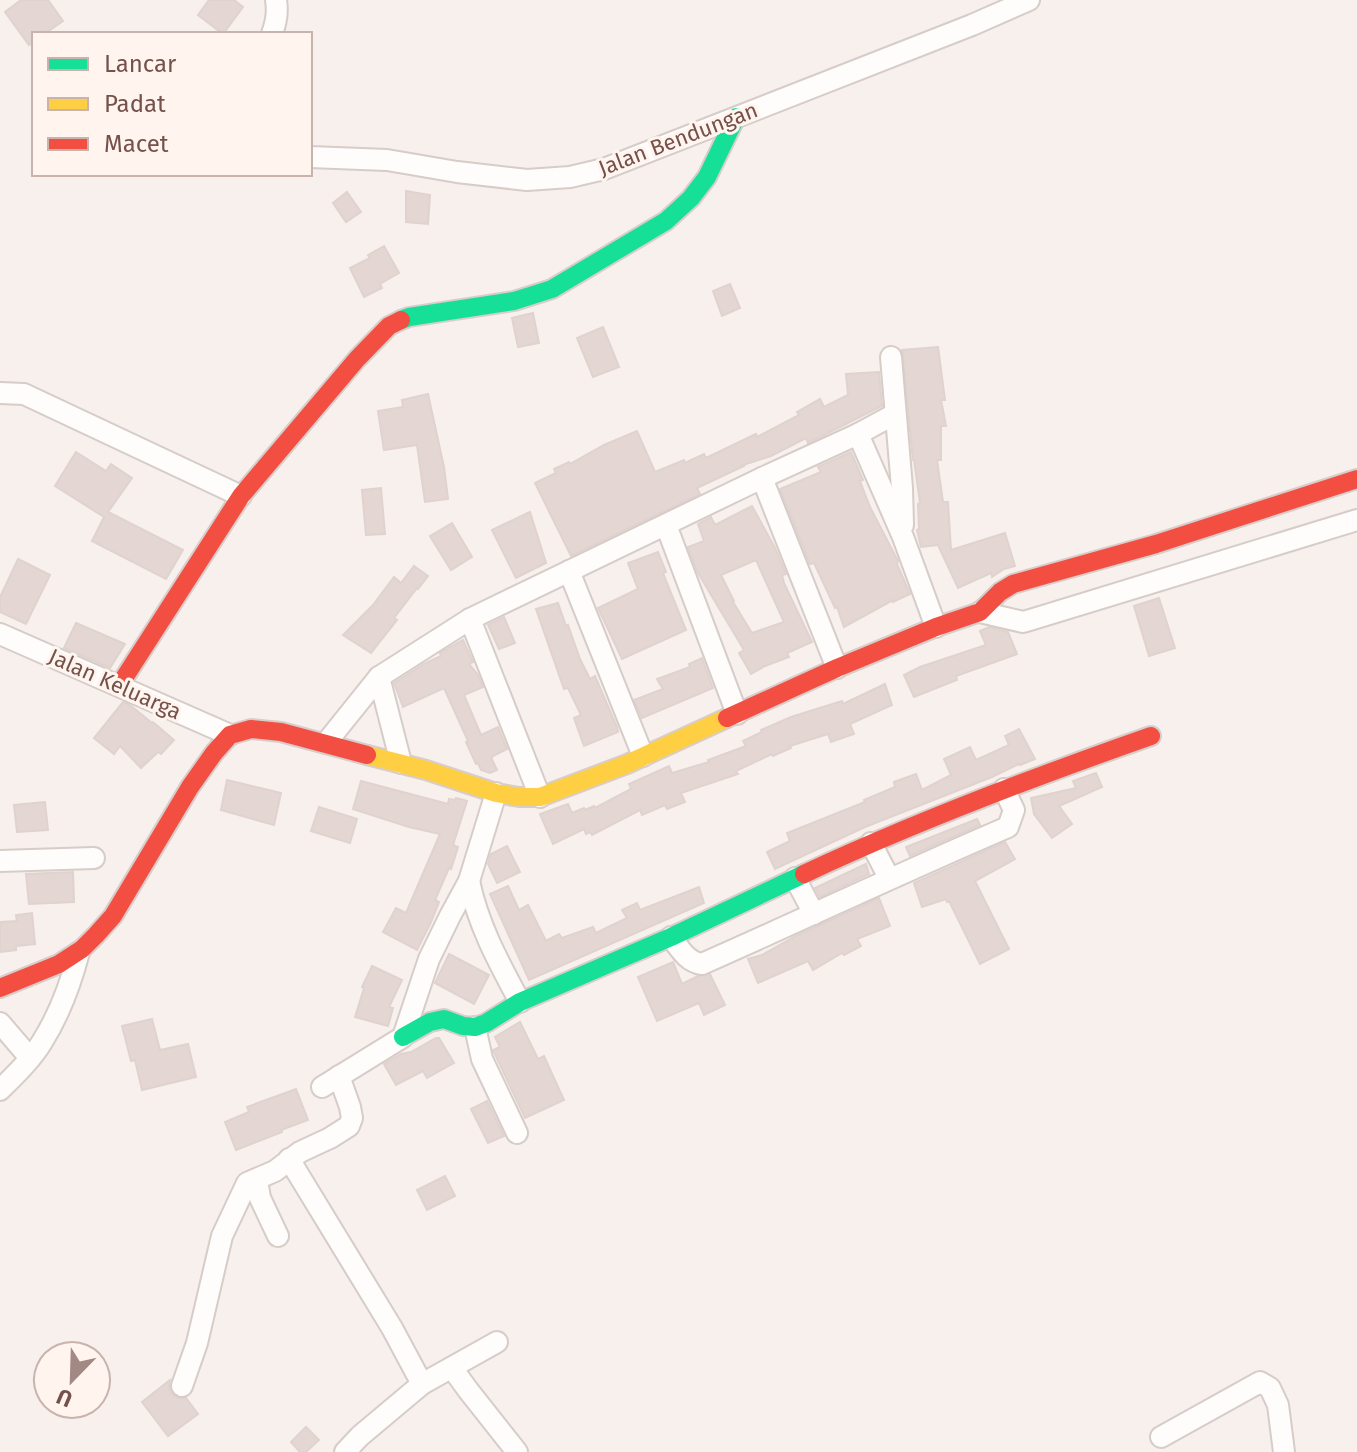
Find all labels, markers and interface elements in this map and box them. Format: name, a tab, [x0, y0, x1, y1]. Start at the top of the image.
legend	[32, 32, 312, 176]
text: Lancar	[104, 50, 177, 78]
text: Padat	[104, 90, 166, 118]
street label: Jalan Bendungan	[595, 96, 761, 182]
text: Macet	[104, 130, 169, 158]
street label: Jalan Keluarga	[44, 643, 186, 725]
north arrow	[32, 1340, 112, 1420]
text: U	[53, 1383, 76, 1413]

